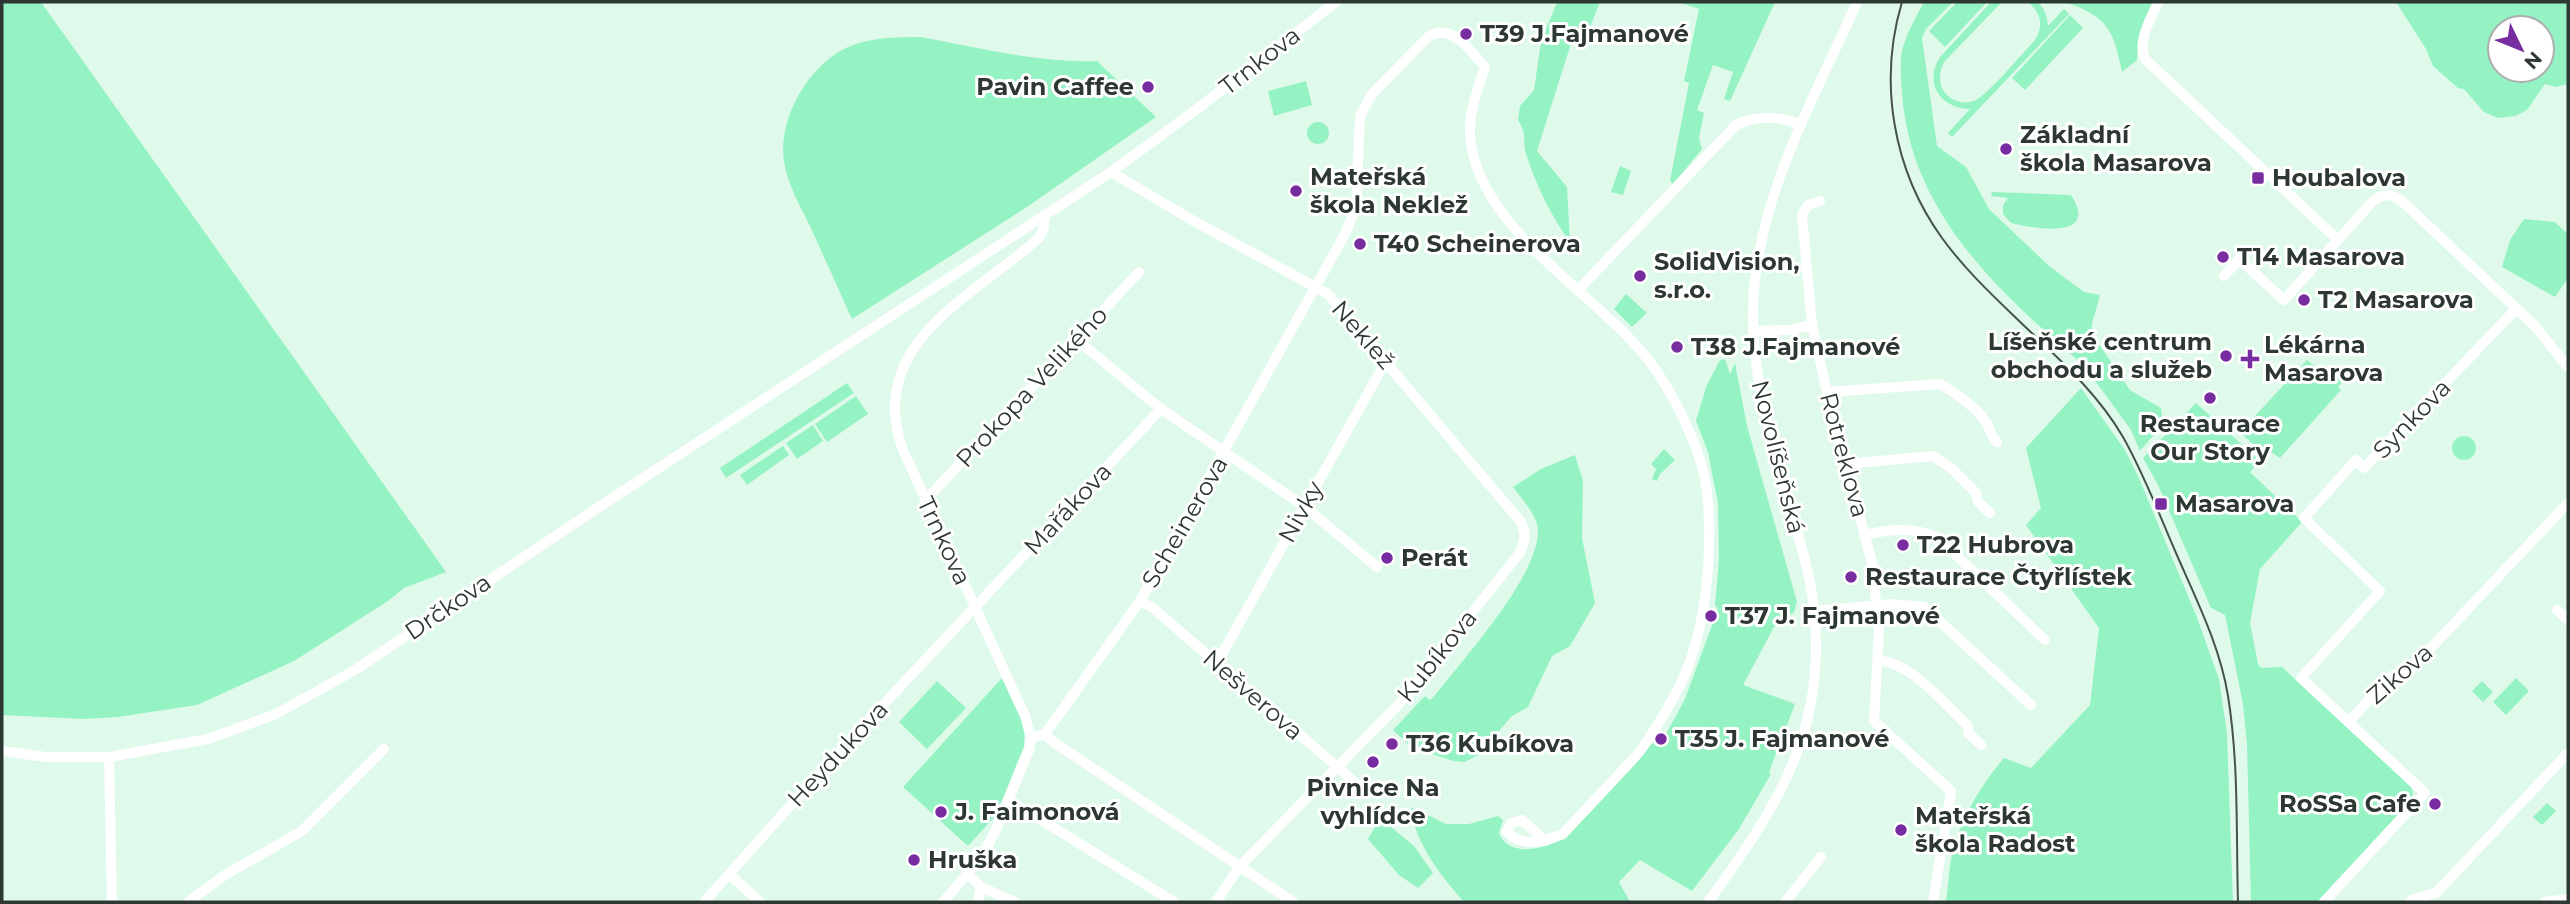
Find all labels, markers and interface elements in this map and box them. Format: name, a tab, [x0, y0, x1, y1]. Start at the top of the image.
north arrow	[2486, 14, 2556, 84]
place label: T39 J.Fajmanové	[1480, 19, 1689, 48]
street label: Trnkova	[1214, 20, 1306, 101]
marker: T39 J.Fajmanové	[1458, 26, 1474, 42]
text: N	[2519, 47, 2547, 74]
place label: Pavin Caffee	[976, 72, 1134, 101]
marker: Pavin Caffee	[1140, 79, 1156, 95]
place label: Základní škola Masarova	[2020, 120, 2212, 177]
marker: Základní škola Masarova	[1998, 141, 2014, 157]
place label: Mateřská škola Neklež	[1310, 162, 1468, 219]
place label: Houbalova	[2272, 163, 2406, 192]
marker: Houbalova	[2250, 170, 2266, 186]
marker: Mateřská škola Neklež	[1288, 183, 1304, 199]
place label: T40 Scheinerova	[1374, 229, 1581, 258]
marker: T40 Scheinerova	[1352, 236, 1368, 252]
place label: T14 Masarova	[2237, 242, 2405, 271]
place label: SolidVision, s.r.o.	[1654, 247, 1800, 304]
marker: T14 Masarova	[2215, 249, 2231, 265]
marker: SolidVision, s.r.o.	[1632, 268, 1648, 284]
place label: T2 Masarova	[2318, 285, 2474, 314]
marker: T2 Masarova	[2296, 292, 2312, 308]
street label: Neklež	[1326, 294, 1401, 375]
street label: Prokopa Velikého	[950, 300, 1114, 473]
place label: Líšeňské centrum obchodu a služeb	[1988, 327, 2212, 384]
place label: Lékárna Masarova	[2264, 330, 2383, 387]
place label: T38 J.Fajmanové	[1691, 332, 1900, 361]
marker: T38 J.Fajmanové	[1669, 339, 1685, 355]
marker: Líšeňské centrum obchodu a služeb	[2218, 348, 2234, 364]
marker: Lékárna Masarova	[2242, 351, 2258, 367]
street label: Synkova	[2367, 373, 2457, 464]
street label: Novolíšeňská	[1745, 377, 1812, 537]
street label: Rotreklova	[1814, 389, 1875, 521]
marker: Restaurace Our Story	[2202, 390, 2218, 406]
place label: Restaurace Our Story	[2140, 409, 2280, 466]
street label: Scheinerova	[1135, 451, 1234, 593]
street label: Mařákova	[1018, 457, 1117, 561]
street label: Nivky	[1272, 476, 1329, 548]
place label: Masarova	[2175, 489, 2294, 518]
street label: Trnkova	[911, 492, 978, 590]
marker: Masarova	[2153, 496, 2169, 512]
place label: T22 Hubrova	[1917, 530, 2074, 559]
marker: T22 Hubrova	[1895, 537, 1911, 553]
place label: Perát	[1401, 543, 1469, 572]
marker: Perát	[1379, 550, 1395, 566]
place label: Restaurace Čtyřlístek	[1865, 562, 2132, 591]
street label: Drčkova	[399, 567, 496, 646]
marker: Restaurace Čtyřlístek	[1843, 569, 1859, 585]
place label: T37 J. Fajmanové	[1725, 601, 1940, 630]
street label: Kubíkova	[1391, 604, 1483, 708]
marker: T37 J. Fajmanové	[1703, 608, 1719, 624]
street label: Zikova	[2361, 637, 2438, 710]
street label: Nešverova	[1197, 643, 1309, 746]
street label: Heydukova	[781, 695, 894, 813]
place label: T35 J. Fajmanové	[1675, 724, 1889, 753]
place label: T36 Kubíkova	[1406, 729, 1574, 758]
marker: T35 J. Fajmanové	[1653, 731, 1669, 747]
marker: T36 Kubíkova	[1384, 736, 1400, 752]
marker: Pivnice Na vyhlídce	[1365, 754, 1381, 770]
place label: Pivnice Na vyhlídce	[1306, 773, 1440, 830]
place label: RoSSa Cafe	[2279, 789, 2421, 818]
marker: RoSSa Cafe	[2427, 796, 2443, 812]
place label: J. Faimonová	[954, 797, 1120, 826]
place label: Mateřská škola Radost	[1915, 801, 2076, 858]
marker: J. Faimonová	[933, 804, 949, 820]
marker: Mateřská škola Radost	[1893, 822, 1909, 838]
place label: Hruška	[928, 845, 1017, 874]
marker: Hruška	[906, 852, 922, 868]

